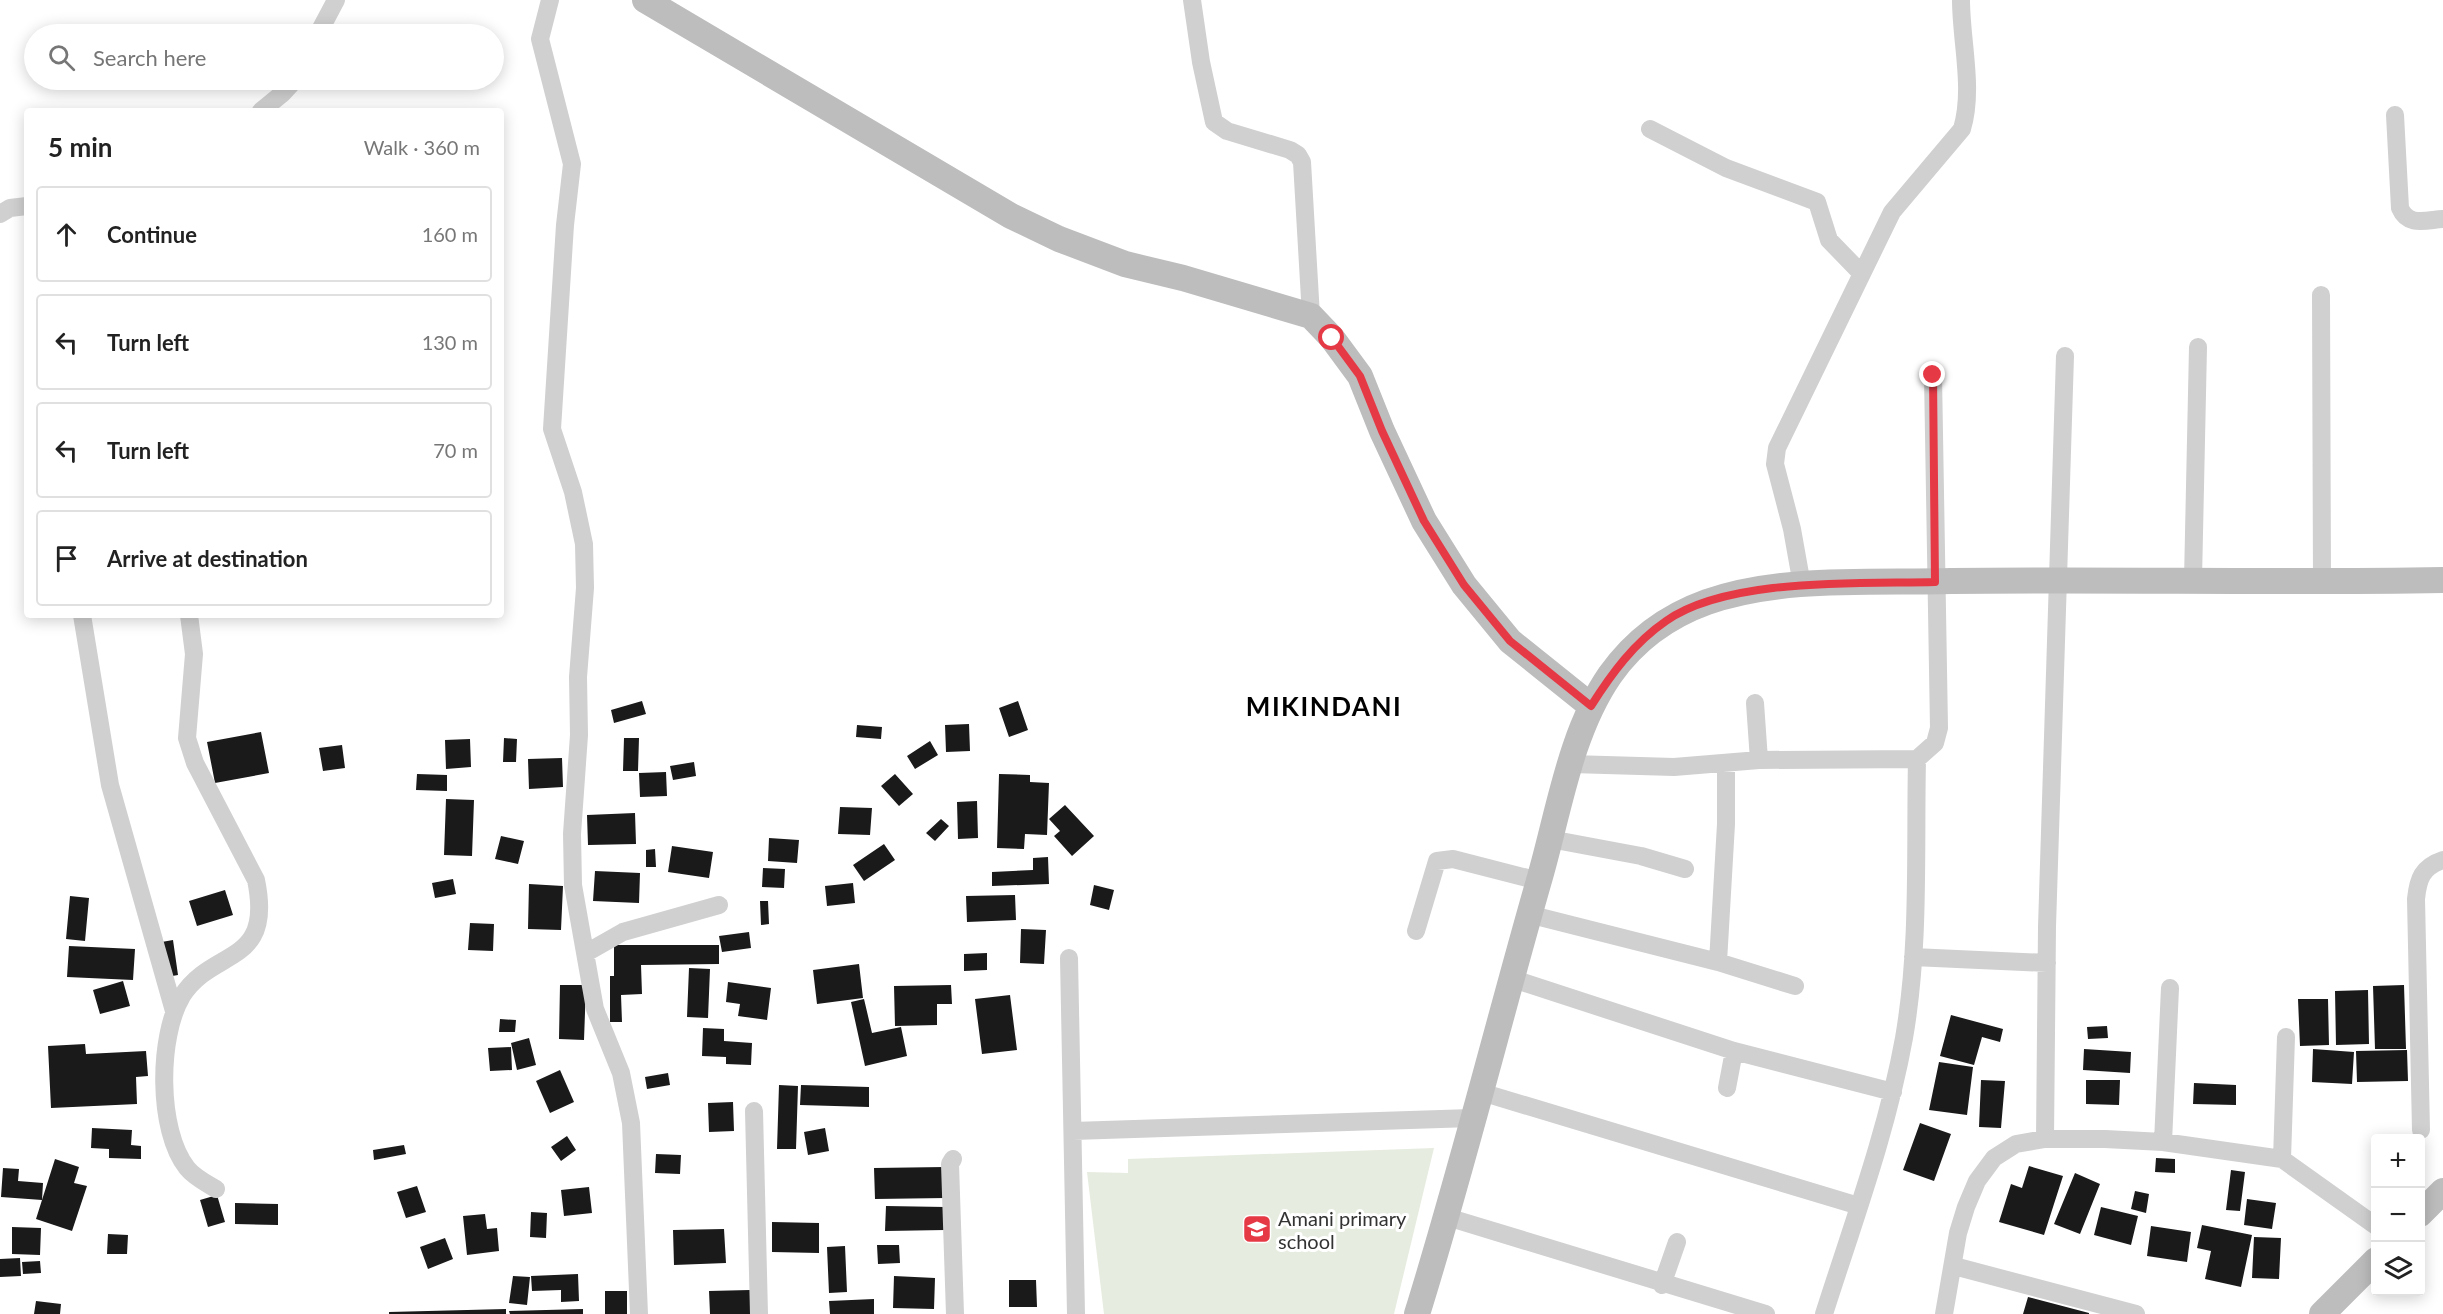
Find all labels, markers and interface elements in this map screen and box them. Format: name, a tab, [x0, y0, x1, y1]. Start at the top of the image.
search box	[24, 24, 504, 90]
icon: search	[45, 41, 78, 74]
text: Search here	[93, 44, 206, 71]
text: 5 min	[48, 131, 112, 163]
text: Walk · 360 m	[364, 135, 480, 159]
icon: ahead	[50, 218, 83, 251]
text: Continue	[107, 221, 197, 248]
text: 160 m	[422, 222, 478, 246]
route start	[1318, 324, 1344, 350]
icon: left	[50, 326, 83, 359]
text: Turn left	[107, 329, 189, 356]
text: 130 m	[422, 330, 478, 354]
route end	[1919, 361, 1945, 387]
icon: left	[50, 434, 83, 467]
text: Turn left	[107, 437, 189, 464]
text: 70 m	[433, 438, 478, 462]
icon: arrive	[50, 542, 83, 575]
text: Arrive at destination	[107, 545, 308, 572]
district label: MIKINDANI	[1246, 690, 1402, 722]
map controls	[2371, 1134, 2425, 1296]
button: +	[2371, 1134, 2425, 1188]
button: −	[2371, 1188, 2425, 1242]
place label: Amani primary school	[1278, 1206, 1407, 1253]
school or university icon: Amani primary school	[1241, 1213, 1273, 1245]
button: layers	[2371, 1242, 2425, 1296]

